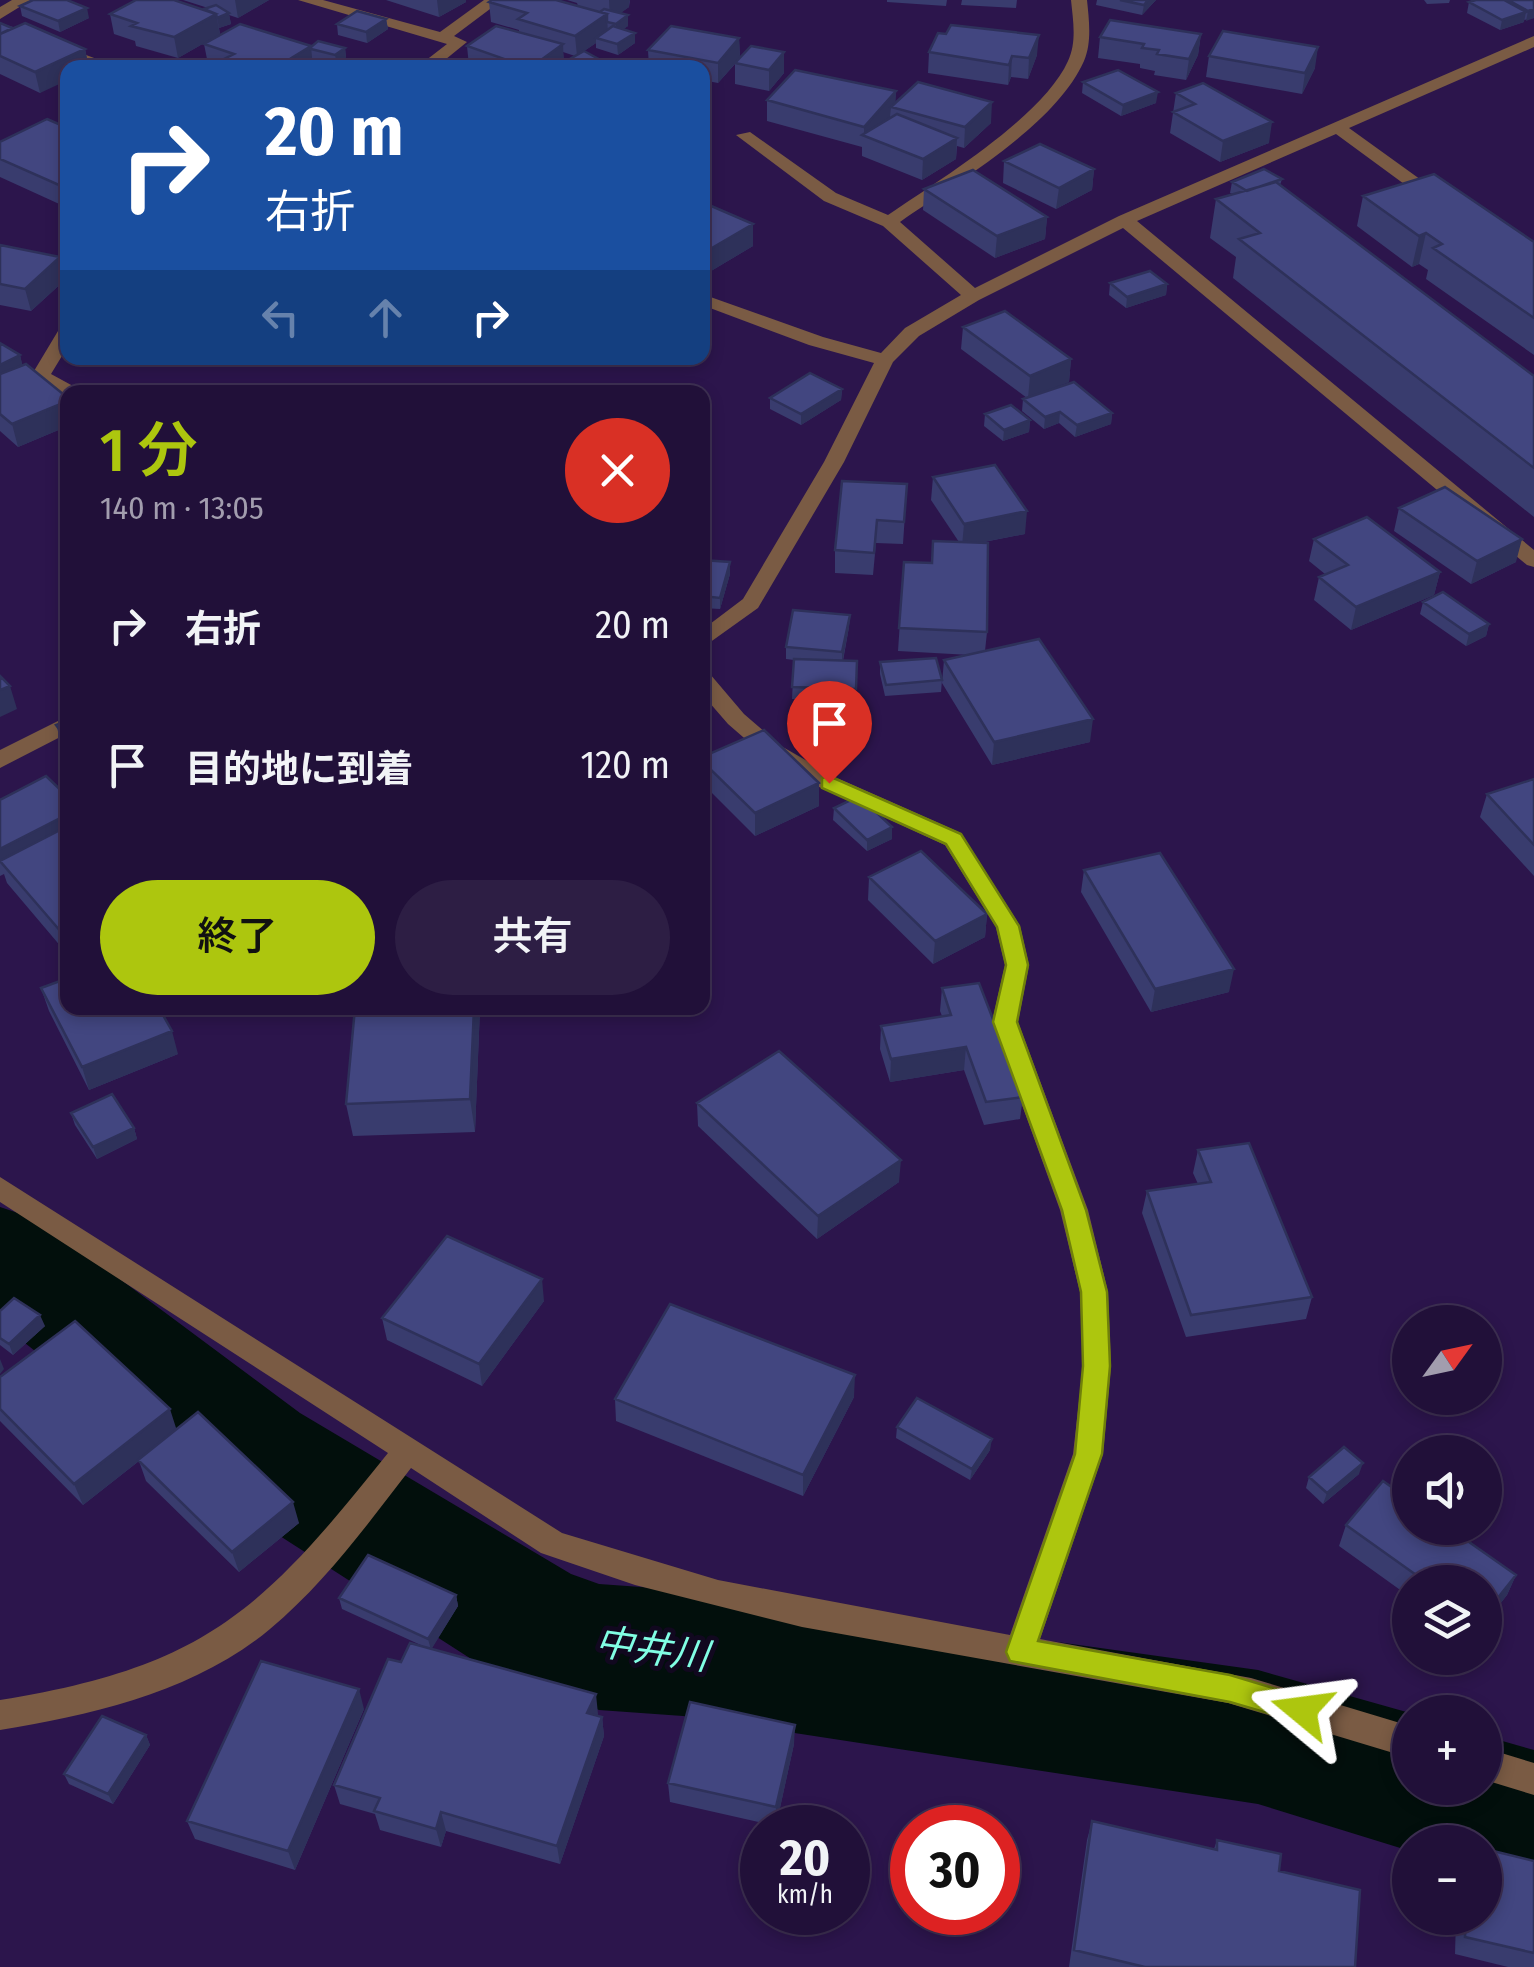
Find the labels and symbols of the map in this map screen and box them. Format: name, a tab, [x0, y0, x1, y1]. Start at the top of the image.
pin	[787, 681, 872, 784]
north arrow	[1392, 1305, 1502, 1415]
water label: 中井川	[592, 1618, 716, 1680]
position arrow	[1250, 1658, 1354, 1762]
speed limit sign: 30	[890, 1805, 1020, 1935]

